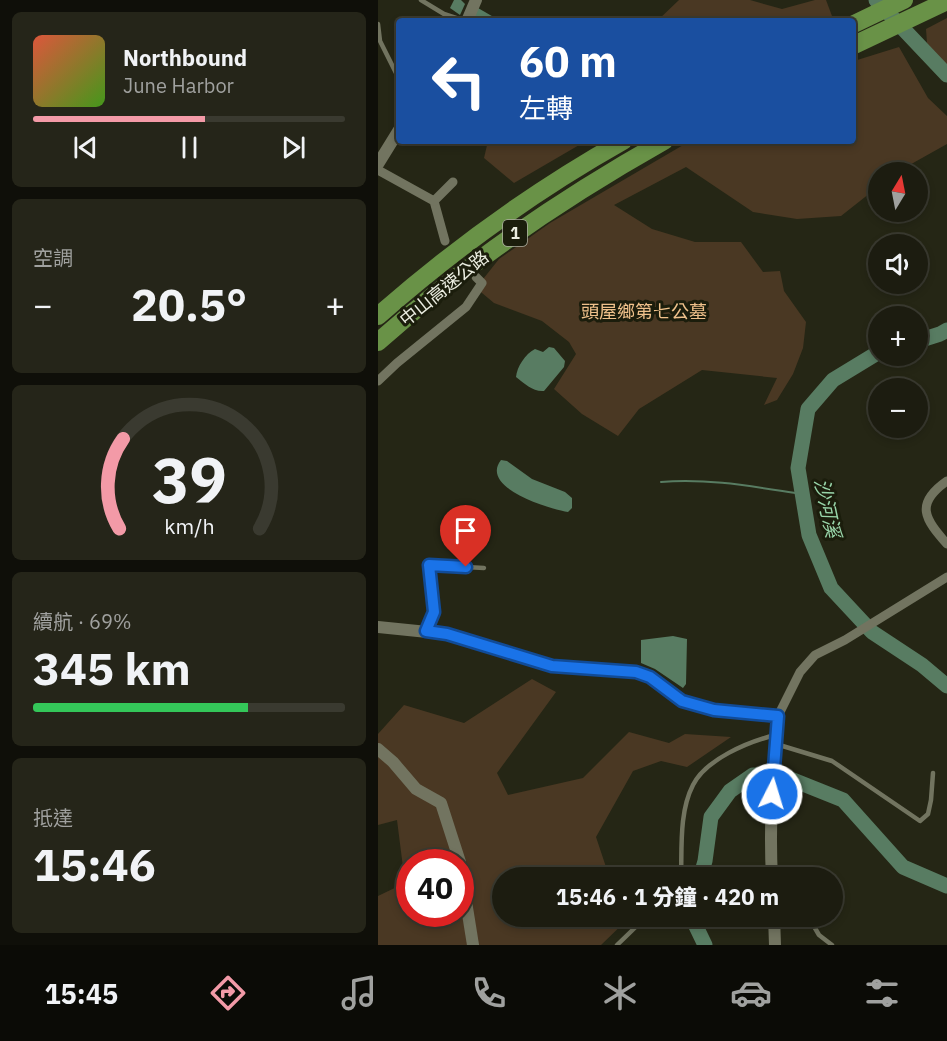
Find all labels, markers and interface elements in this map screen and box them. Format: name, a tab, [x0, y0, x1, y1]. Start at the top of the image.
text: 60 m	[519, 34, 617, 89]
icon: left	[420, 42, 498, 120]
text: Northbound	[123, 43, 247, 72]
text: June Harbor	[123, 72, 234, 99]
text: 左轉	[519, 90, 573, 125]
icon: previous	[69, 131, 102, 164]
icon: pause	[173, 131, 206, 164]
icon: next	[277, 131, 310, 164]
north arrow	[868, 162, 928, 222]
map controls	[868, 162, 928, 438]
road number: 1	[503, 220, 527, 246]
button: sound	[868, 234, 928, 294]
text: 空調	[33, 244, 73, 271]
street label: 中山高速公路	[395, 245, 493, 331]
text: 20.5°	[131, 275, 247, 333]
text: −	[33, 283, 53, 326]
text: +	[325, 283, 345, 326]
park label: 頭屋鄉第七公墓	[581, 300, 707, 323]
button: +	[868, 306, 928, 366]
button: −	[868, 378, 928, 438]
text: 39	[152, 440, 226, 521]
water label: 沙河溪	[809, 476, 848, 543]
pin	[440, 505, 491, 567]
text: km/h	[164, 513, 214, 541]
icon: arrive	[449, 514, 482, 547]
text: 續航 · 69%	[33, 608, 132, 635]
text: 345 km	[33, 639, 191, 697]
position arrow	[740, 762, 804, 826]
text: 抵達	[33, 804, 73, 831]
text: 15:46	[33, 835, 156, 893]
speed limit sign: 40	[396, 849, 474, 927]
text: 15:46 · 1 分鐘 · 420 m	[556, 882, 779, 911]
icon: directions	[207, 972, 249, 1014]
icon: music	[338, 972, 380, 1014]
icon: phone	[468, 972, 510, 1014]
icon: climate	[599, 972, 641, 1014]
icon: car	[730, 972, 772, 1014]
icon: filters	[861, 972, 903, 1014]
text: 15:45	[44, 976, 118, 1011]

